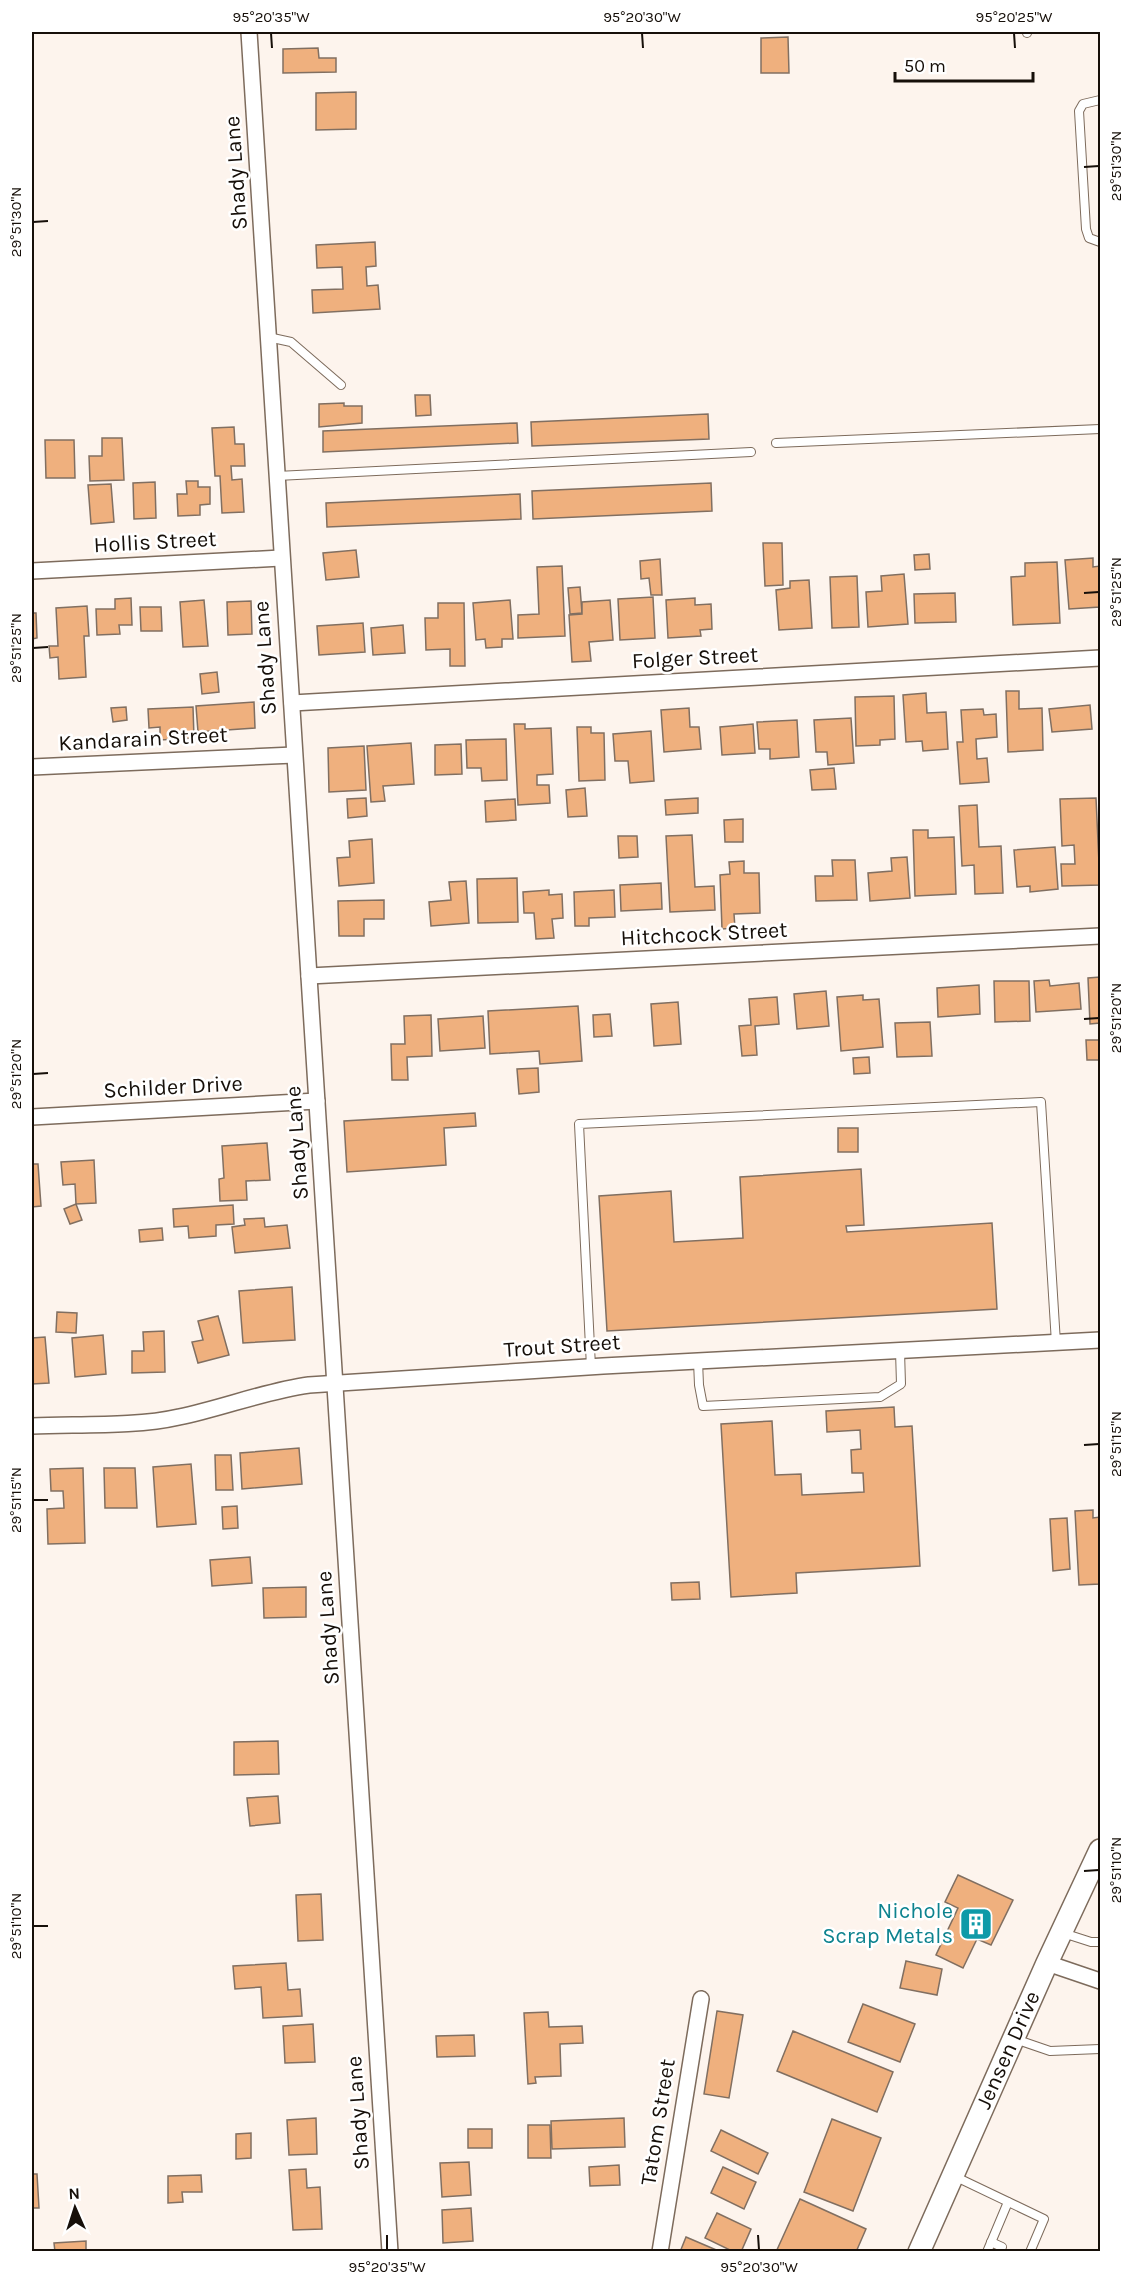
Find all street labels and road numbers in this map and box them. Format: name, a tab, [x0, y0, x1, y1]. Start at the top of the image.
street label: Shady Lane	[219, 115, 253, 231]
street label: Hollis Street	[93, 526, 217, 558]
street label: Shady Lane	[248, 600, 282, 716]
street label: Folger Street	[631, 642, 759, 674]
street label: Kandarain Street	[58, 722, 228, 756]
street label: Hitchcock Street	[620, 917, 788, 951]
street label: Schilder Drive	[103, 1070, 243, 1104]
street label: Shady Lane	[280, 1085, 314, 1201]
street label: Trout Street	[503, 1329, 621, 1363]
street label: Shady Lane	[311, 1570, 345, 1686]
street label: Jensen Drive	[970, 1987, 1046, 2113]
street label: Shady Lane	[341, 2055, 375, 2171]
street label: Tatom Street	[635, 2057, 681, 2187]

